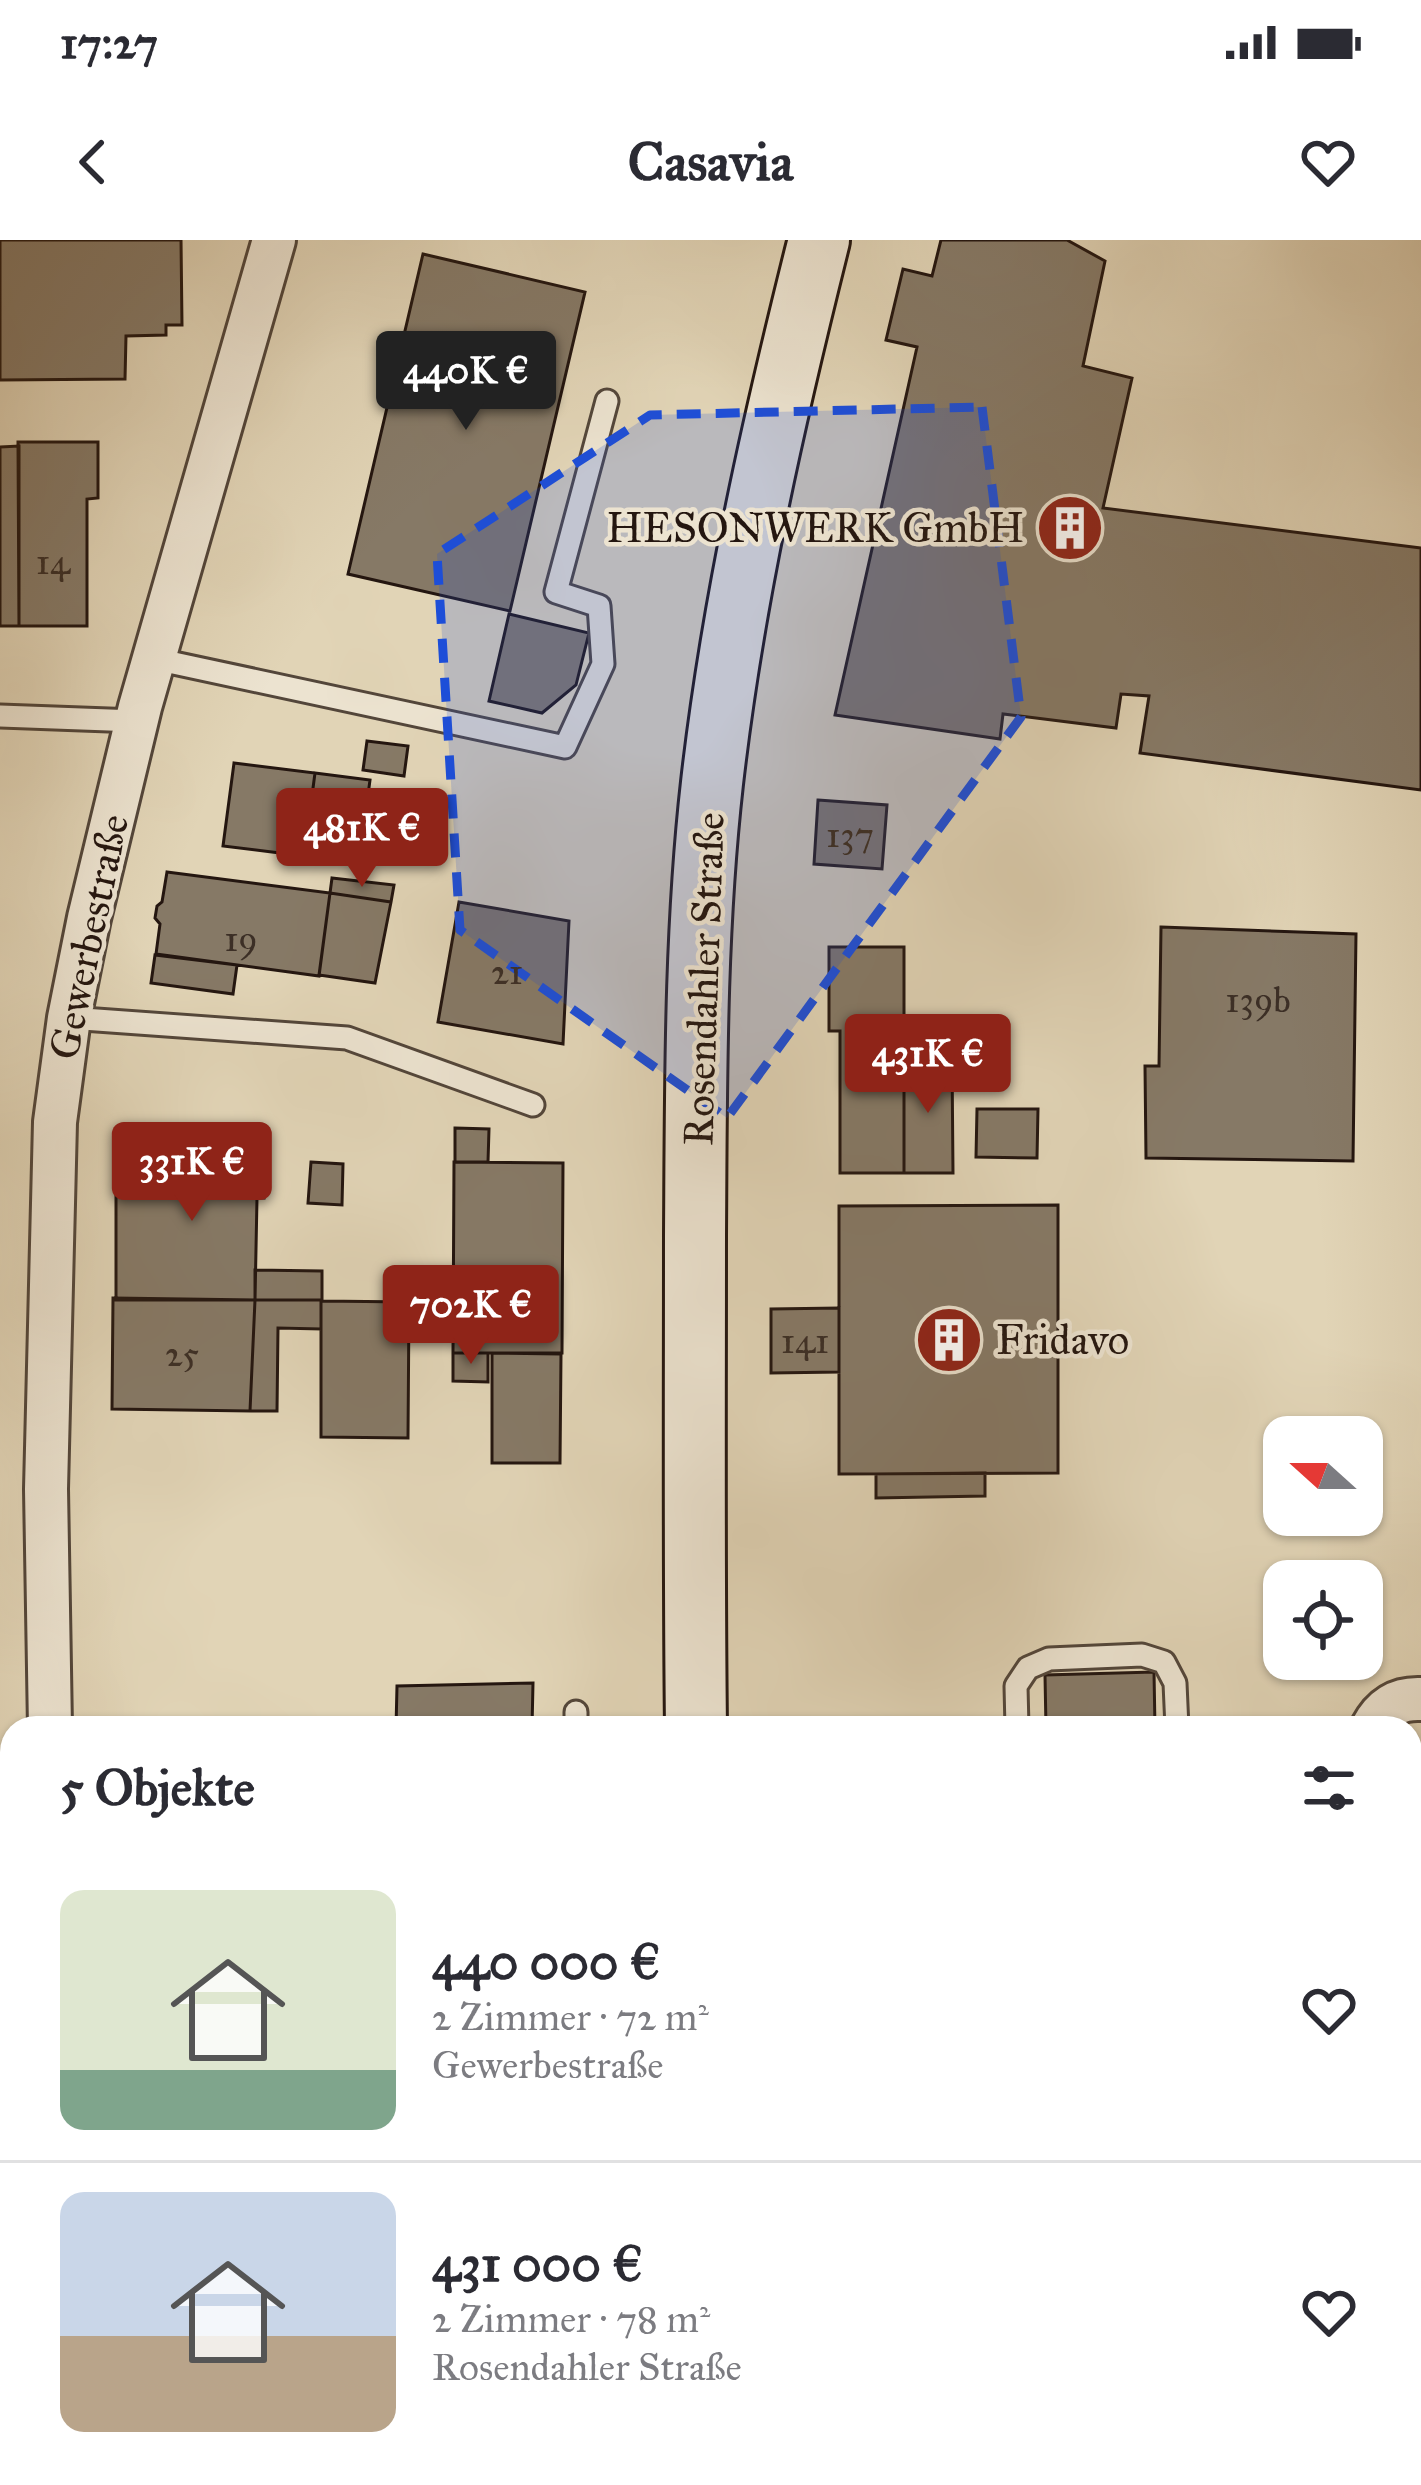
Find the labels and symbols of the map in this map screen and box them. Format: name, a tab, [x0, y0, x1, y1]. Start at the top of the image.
pin: 440K €	[368, 331, 564, 433]
building icon: HESONWERK GmbH	[1035, 493, 1105, 563]
place label: HESONWERK GmbH	[606, 502, 1024, 554]
house number: 14	[36, 540, 71, 584]
pin: 481K €	[264, 788, 460, 890]
street label: Gewerbestraße	[38, 810, 140, 1064]
street label: Rosendahler Straße	[672, 811, 736, 1147]
house number: 137	[826, 813, 874, 857]
house number: 19	[224, 917, 258, 961]
house number: 21	[491, 950, 523, 994]
house number: 139b	[1225, 978, 1291, 1022]
pin: 431K €	[830, 1014, 1026, 1116]
pin: 331K €	[94, 1122, 290, 1224]
pin: 702K €	[373, 1265, 569, 1367]
building icon: Fridavo	[914, 1305, 984, 1375]
place label: Fridavo	[996, 1314, 1129, 1366]
house number: 141	[781, 1319, 829, 1363]
house number: 25	[165, 1332, 199, 1376]
north arrow	[1263, 1416, 1383, 1536]

